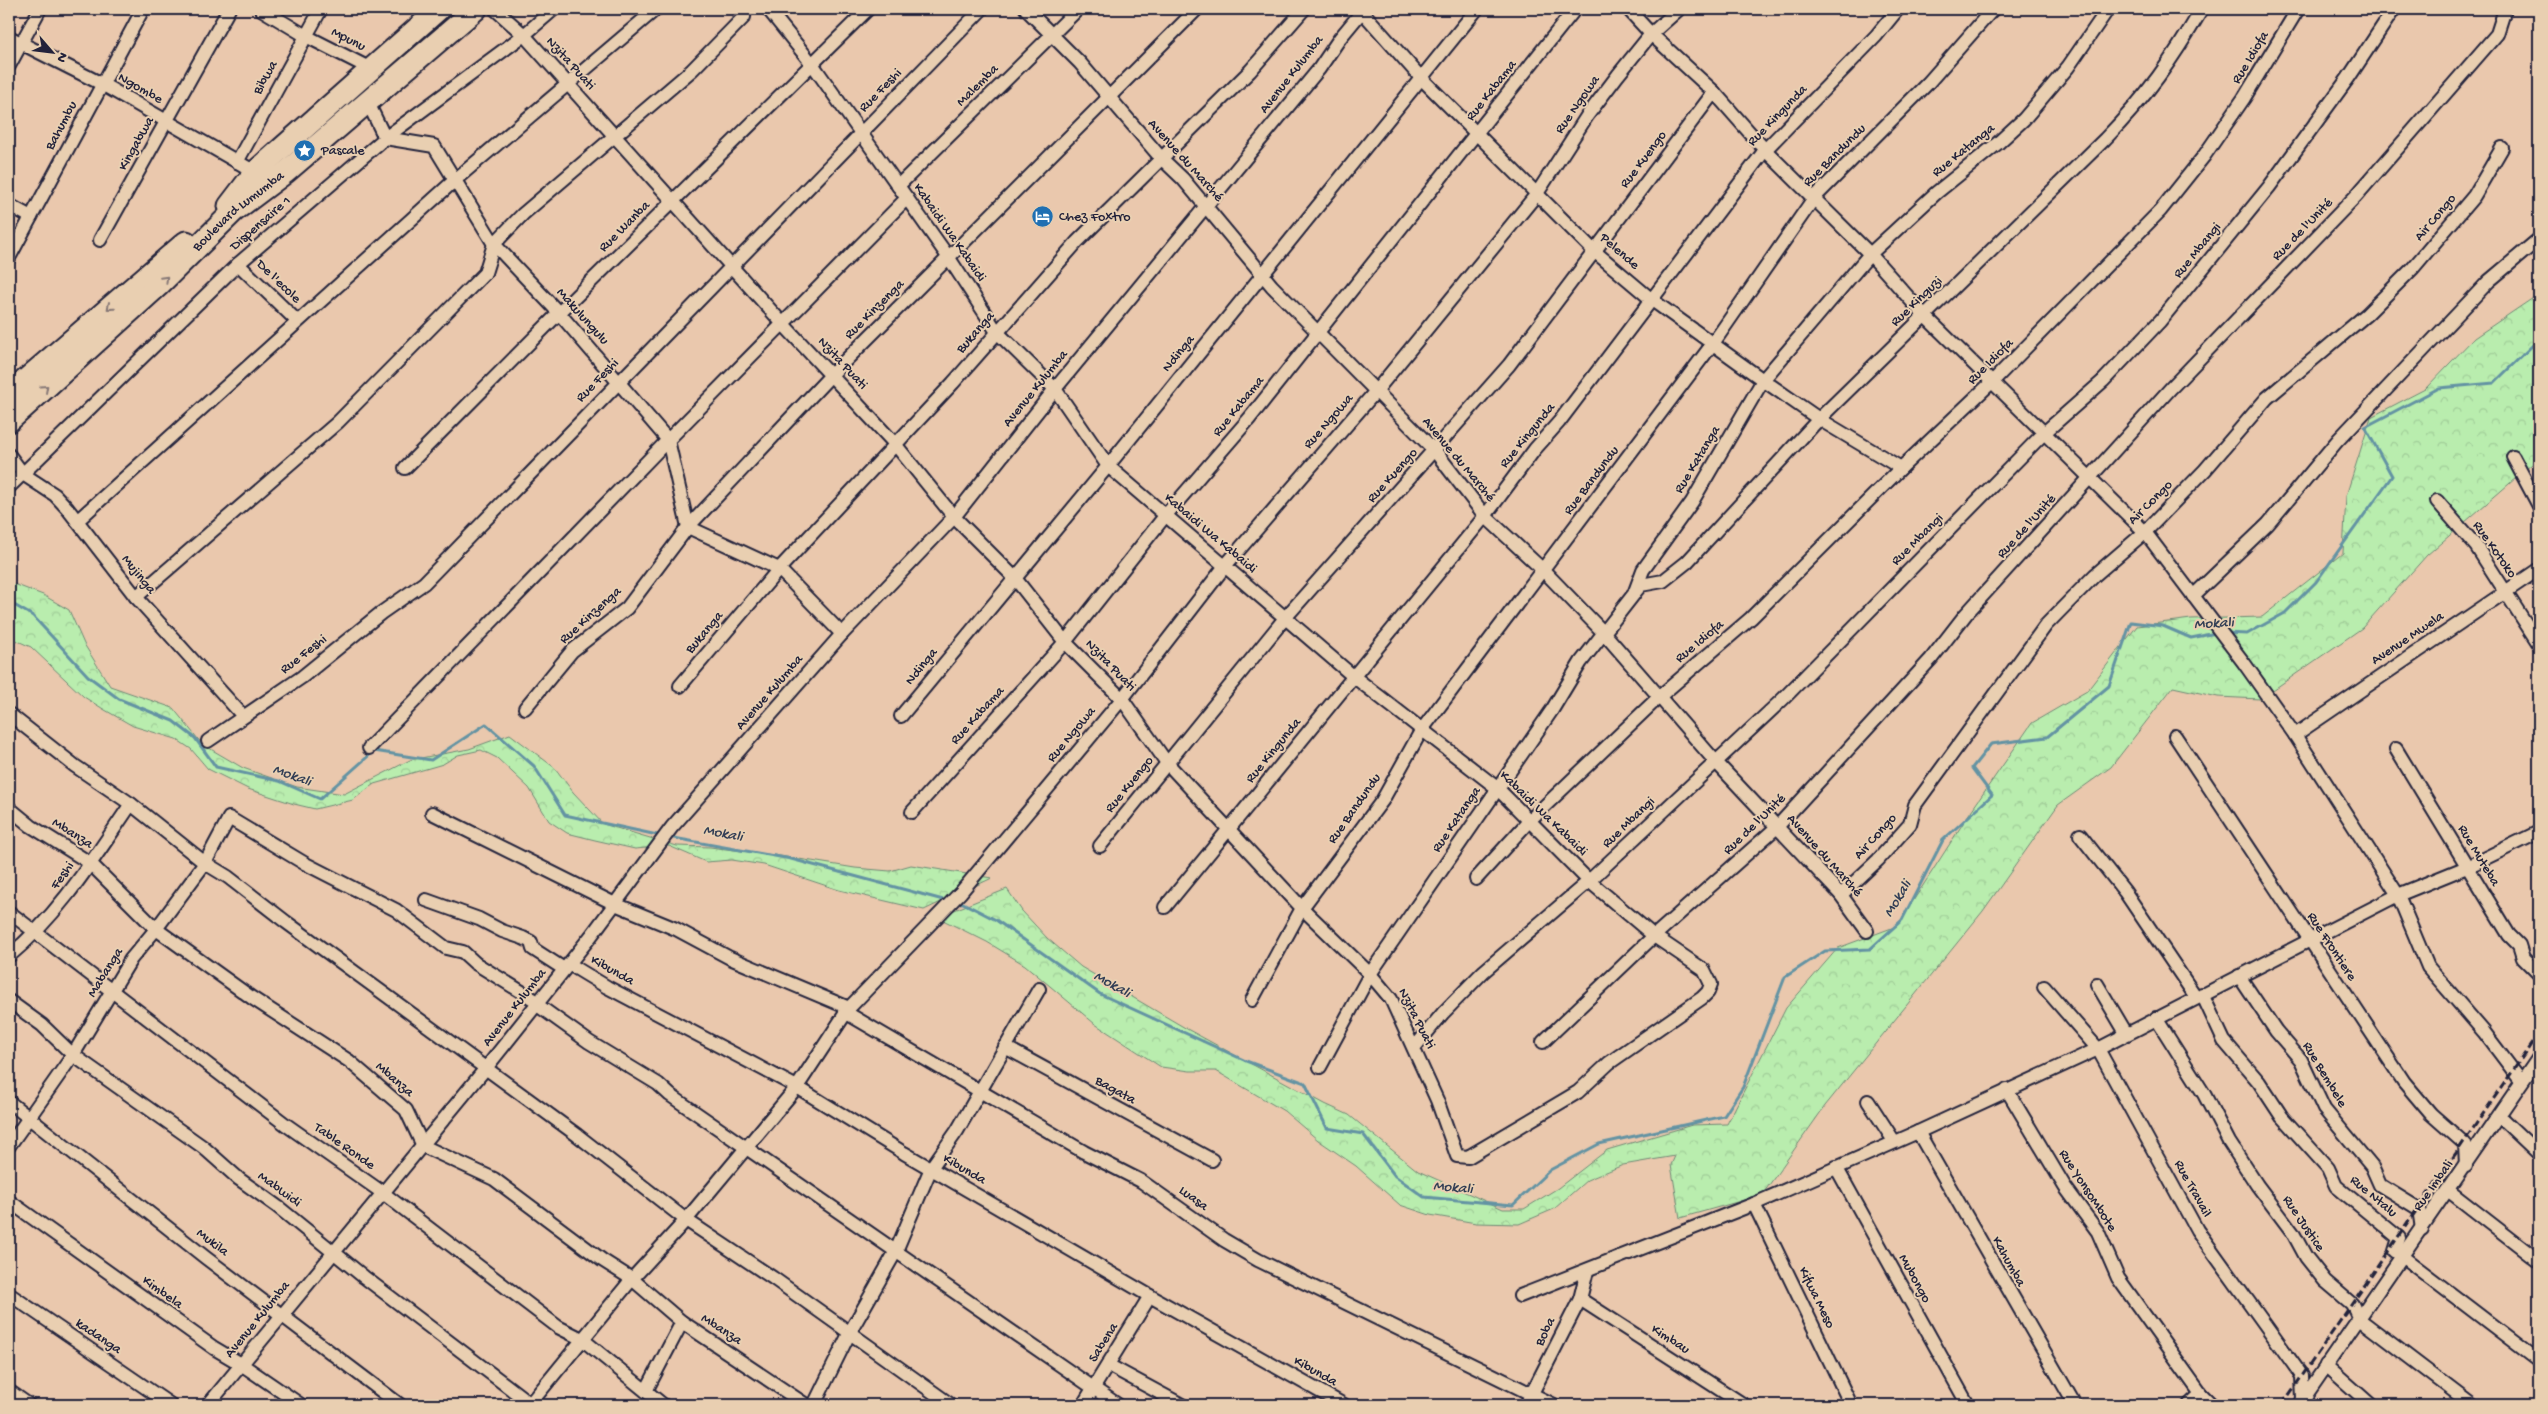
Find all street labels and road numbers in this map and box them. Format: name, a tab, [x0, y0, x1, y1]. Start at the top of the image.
street label: Mpunu	[328, 24, 368, 56]
street label: Rue Idiofa	[2229, 28, 2274, 87]
street label: Avenue Kulumba	[1256, 32, 1329, 117]
street label: Nzita Puati	[542, 34, 598, 94]
street label: Rue Kabama	[1463, 56, 1522, 125]
street label: Bibwa	[249, 57, 283, 99]
street label: Malemba	[953, 60, 1004, 111]
street label: Rue Feshi	[856, 65, 906, 117]
street label: Ngombe	[115, 69, 166, 109]
street label: Rue Ngowa	[1552, 71, 1605, 137]
street label: Rue Kingunda	[1744, 81, 1812, 150]
street label: Bahumbu	[42, 98, 82, 154]
street label: Kingabwa	[115, 113, 159, 174]
street label: Avenue du Marché	[1143, 116, 1227, 206]
street label: Rue Katanga	[1929, 120, 2000, 181]
street label: Rue Bandundu	[1800, 121, 1870, 191]
street label: Rue Kuengo	[1617, 128, 1671, 192]
street label: Boulevard Lumumba	[189, 167, 289, 256]
street label: Kabaidi Wa Kabaidi	[909, 181, 989, 285]
street label: Air Congo	[2411, 191, 2461, 245]
street label: Dispensaire 1	[226, 193, 295, 256]
street label: Rue de l'Unité	[2269, 195, 2338, 265]
street label: Rue Wanba	[596, 197, 655, 256]
street label: Rue Mbangi	[2170, 220, 2226, 282]
street label: Pelende	[1595, 229, 1643, 274]
street label: De l'ecole	[251, 256, 305, 308]
street label: Rue Kinguzi	[1888, 273, 1946, 331]
street label: Rue Kinzenga	[842, 276, 909, 343]
street label: Makulungulu	[552, 285, 612, 349]
street label: Bukanga	[952, 308, 1000, 358]
street label: Ndinga	[1159, 331, 1200, 376]
street label: Nzita Puati	[813, 334, 871, 394]
street label: Rue Idiofa	[1964, 334, 2019, 389]
street label: Avenue Kulumba	[1000, 346, 1073, 431]
street label: Rue Feshi	[573, 355, 623, 407]
street label: Rue Kabama	[1209, 372, 1269, 441]
street label: Rue Ngowa	[1300, 390, 1358, 453]
street label: Rue Kingunda	[1497, 399, 1560, 472]
street label: Avenue du Marché	[1418, 414, 1499, 506]
street label: Rue Katanga	[1671, 422, 1725, 497]
street label: Rue Bandundu	[1560, 443, 1624, 519]
street label: Rue Kuengo	[1364, 445, 1422, 507]
street label: Air Congo	[2125, 477, 2177, 529]
street label: Kabaidi Wa Kabaidi	[1160, 490, 1260, 578]
street label: Rue de l'Unité	[1994, 491, 2061, 563]
street label: Rue Mbangi	[1888, 510, 1948, 570]
street label: Rue Kotoko	[2468, 518, 2520, 582]
street label: Mujinga	[117, 552, 160, 599]
street label: Rue Kinzenga	[556, 583, 626, 648]
street label: Bukanga	[682, 607, 728, 658]
street label: Avenue Mwela	[2368, 608, 2449, 670]
street label: Rue Idiofa	[1672, 616, 1729, 667]
street label: Rue Feshi	[277, 632, 331, 678]
street label: Nzita Puati	[1081, 636, 1139, 696]
street label: Ndinga	[902, 644, 943, 689]
street label: Avenue Kulumba	[733, 651, 808, 734]
street label: Rue Kabama	[947, 682, 1009, 749]
street label: Rue Ngowa	[1044, 703, 1101, 766]
street label: Rue Kingunda	[1243, 714, 1306, 787]
street label: Rue Kuengo	[1102, 753, 1158, 817]
street label: Kabaidi Wa Kabaidi	[1495, 768, 1591, 860]
street label: Rue Bandundu	[1324, 770, 1386, 848]
street label: Rue Katanga	[1429, 783, 1486, 856]
street label: Rue de l'Unité	[1720, 790, 1790, 859]
street label: Rue Mbangi	[1599, 794, 1659, 852]
street label: Air Congo	[1851, 810, 1901, 864]
street label: Avenue du Marché	[1782, 811, 1866, 901]
street label: Mbanza	[48, 815, 97, 854]
street label: Rue Muteba	[2453, 822, 2504, 891]
street label: Feshi	[47, 859, 79, 894]
street label: Rue Frontiere	[2302, 909, 2360, 985]
street label: Mabanga	[84, 944, 128, 1001]
street label: Kibunda	[587, 952, 638, 991]
street label: Avenue Kulumba	[479, 965, 552, 1050]
street label: Nzita Puati	[1393, 986, 1439, 1052]
street label: Rue Bembele	[2298, 1039, 2351, 1112]
street label: Mbanza	[371, 1059, 418, 1102]
street label: Bagata	[1091, 1072, 1140, 1110]
street label: Table Ronde	[309, 1119, 379, 1175]
street label: Rue YonsoMbote	[2054, 1147, 2120, 1236]
street label: Kibunda	[939, 1151, 990, 1190]
street label: Rue Travail	[2169, 1157, 2215, 1221]
street label: Rue Imbali	[2410, 1157, 2458, 1215]
street label: Mabwidi	[254, 1168, 304, 1212]
street label: Rue Ntalu	[2346, 1172, 2401, 1222]
street label: Luasa	[1175, 1183, 1212, 1216]
street label: Rue Justice	[2278, 1193, 2328, 1256]
street label: Mukila	[192, 1225, 233, 1261]
street label: Kahumba	[1987, 1234, 2029, 1291]
street label: Mubongo	[1894, 1252, 1934, 1306]
street label: Kifwa Meso	[1794, 1264, 1838, 1332]
street label: Kimbela	[138, 1273, 187, 1314]
street label: Avenue Kulumba	[222, 1277, 295, 1362]
street label: Mbanza	[697, 1310, 746, 1350]
street label: Boba	[1531, 1314, 1561, 1350]
street label: kadanga	[72, 1315, 125, 1359]
street label: Sabena	[1085, 1319, 1123, 1366]
street label: Kimbau	[1648, 1321, 1693, 1359]
street label: Kibunda	[1290, 1353, 1341, 1392]

